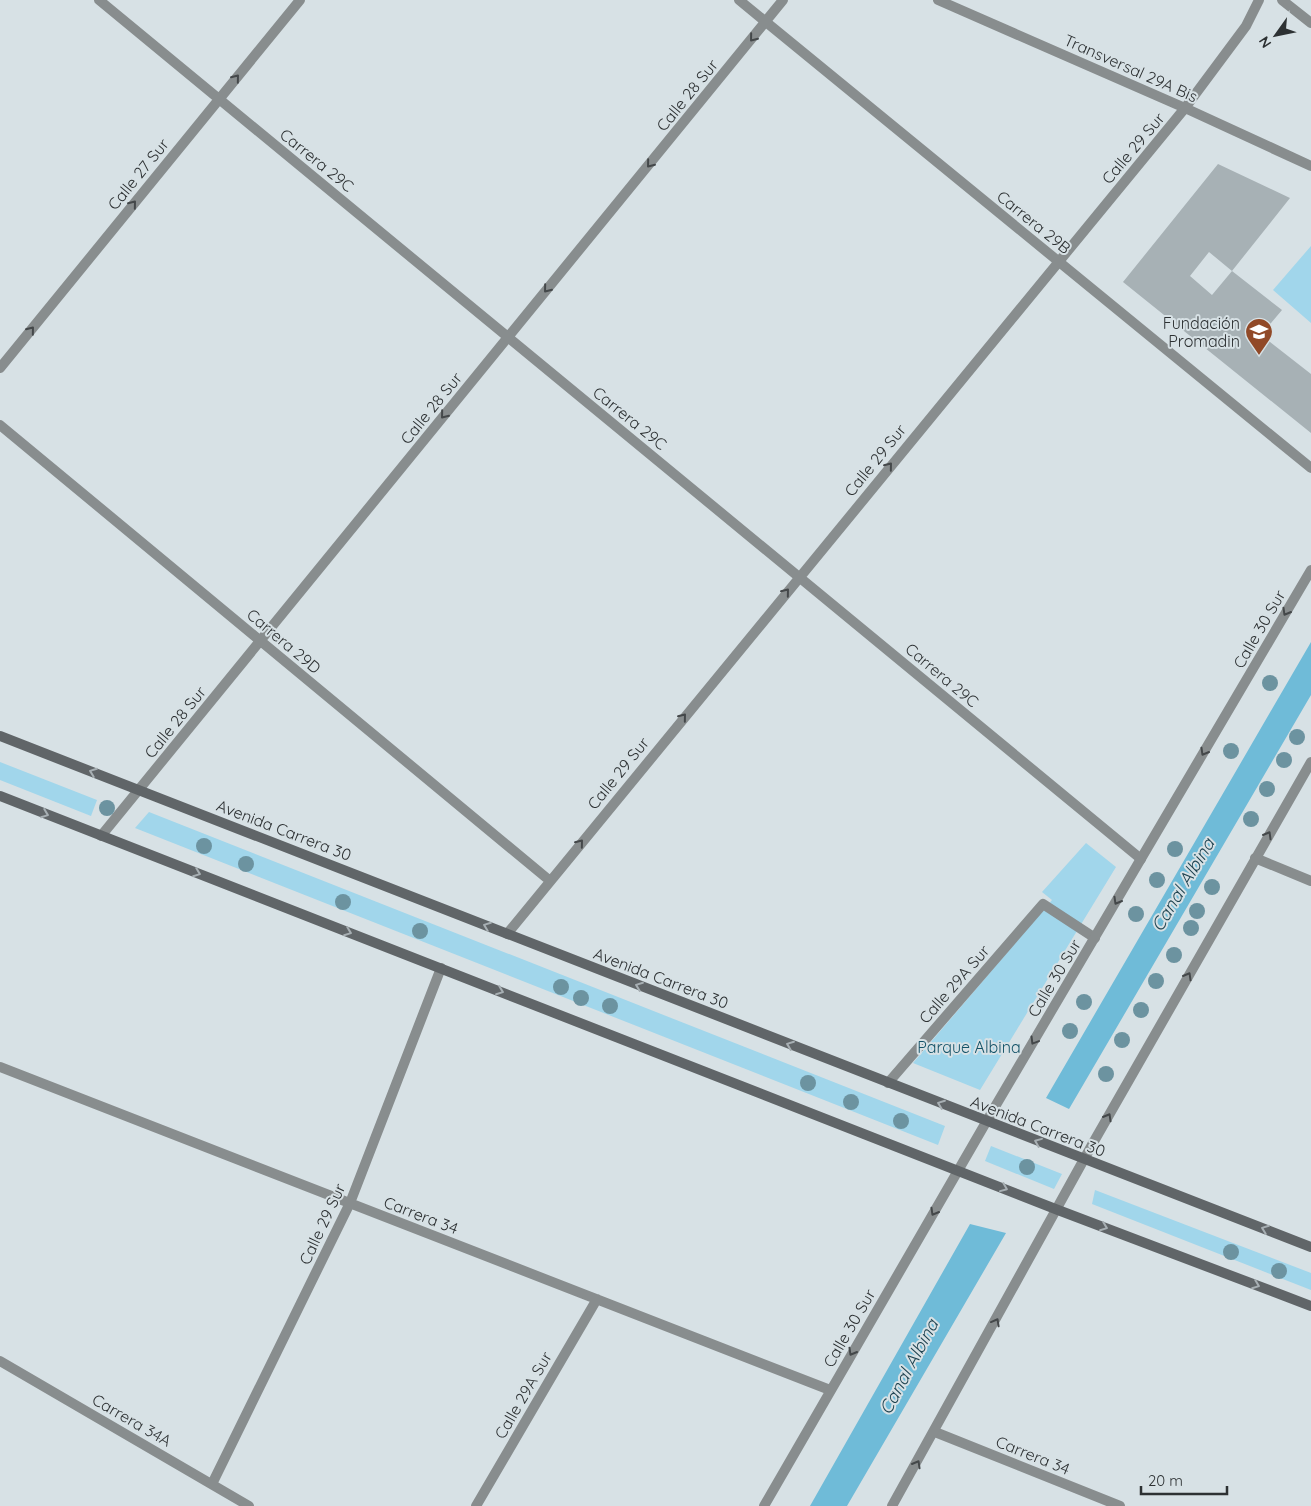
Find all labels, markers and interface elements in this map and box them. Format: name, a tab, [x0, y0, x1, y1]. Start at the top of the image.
north arrow	[1251, 10, 1301, 60]
street label: Transversal 29A Bis	[1061, 30, 1201, 106]
one-way arrow	[750, 32, 758, 41]
text: N	[1255, 33, 1275, 51]
street label: Calle 28 Sur	[652, 55, 722, 135]
one-way arrow	[231, 75, 239, 84]
street label: Calle 29 Sur	[1097, 108, 1169, 188]
street label: Carrera 29C	[276, 124, 358, 196]
street label: Calle 27 Sur	[103, 134, 173, 214]
one-way arrow	[646, 158, 655, 167]
street label: Carrera 29B	[993, 186, 1075, 258]
one-way arrow	[128, 201, 136, 210]
one-way arrow	[543, 284, 552, 293]
place label: Fundación Promadin	[1163, 313, 1240, 351]
school or university icon: Fundación Promadin	[1244, 317, 1274, 356]
one-way arrow	[25, 327, 33, 336]
street label: Calle 28 Sur	[396, 368, 466, 448]
street label: Carrera 29C	[589, 382, 671, 454]
one-way arrow	[441, 410, 450, 419]
street label: Calle 29 Sur	[840, 420, 910, 500]
one-way arrow	[884, 463, 892, 472]
street label: Calle 30 Sur	[1229, 586, 1289, 672]
one-way arrow	[781, 588, 790, 597]
street label: Carrera 29D	[243, 604, 325, 678]
one-way arrow	[1283, 607, 1293, 616]
street label: Carrera 29C	[901, 639, 983, 711]
street label: Calle 28 Sur	[140, 682, 210, 762]
one-way arrow	[677, 714, 686, 723]
street label: Calle 29 Sur	[583, 733, 653, 813]
one-way arrow	[1200, 747, 1210, 756]
one-way arrow	[89, 768, 98, 778]
street label: Avenida Carrera 30	[214, 795, 354, 865]
one-way arrow	[41, 808, 49, 818]
one-way arrow	[1262, 831, 1272, 840]
water label: Canal Albina	[1146, 833, 1220, 936]
one-way arrow	[574, 839, 583, 848]
one-way arrow	[192, 867, 201, 877]
one-way arrow	[1113, 896, 1123, 905]
one-way arrow	[484, 922, 492, 932]
one-way arrow	[343, 926, 352, 936]
street label: Calle 30 Sur	[1023, 935, 1085, 1021]
street label: Calle 29A Sur	[914, 941, 994, 1027]
street label: Avenida Carrera 30	[591, 943, 731, 1013]
one-way arrow	[1181, 973, 1191, 982]
one-way arrow	[635, 981, 644, 992]
one-way arrow	[495, 985, 503, 995]
one-way arrow	[1031, 1036, 1041, 1045]
park label: Parque Albina	[917, 1037, 1021, 1057]
one-way arrow	[786, 1041, 795, 1051]
street label: Avenida Carrera 30	[968, 1091, 1108, 1161]
one-way arrow	[938, 1100, 946, 1110]
one-way arrow	[1101, 1114, 1111, 1123]
one-way arrow	[1034, 1138, 1043, 1148]
street label: Calle 29 Sur	[295, 1180, 349, 1268]
one-way arrow	[999, 1182, 1008, 1193]
street label: Carrera 34	[381, 1192, 461, 1238]
one-way arrow	[931, 1207, 941, 1216]
one-way arrow	[1099, 1221, 1107, 1231]
one-way arrow	[1262, 1225, 1270, 1235]
one-way arrow	[1251, 1279, 1259, 1289]
street label: Calle 30 Sur	[819, 1285, 879, 1371]
water label: Canal Albina	[874, 1314, 944, 1418]
one-way arrow	[990, 1318, 1000, 1327]
one-way arrow	[849, 1347, 859, 1356]
street label: Calle 29A Sur	[490, 1348, 556, 1442]
street label: Carrera 34A	[89, 1389, 175, 1451]
street label: Carrera 34	[993, 1431, 1073, 1479]
one-way arrow	[910, 1460, 920, 1469]
scale bar	[1141, 1464, 1227, 1496]
text: 20 m	[1148, 1471, 1183, 1490]

